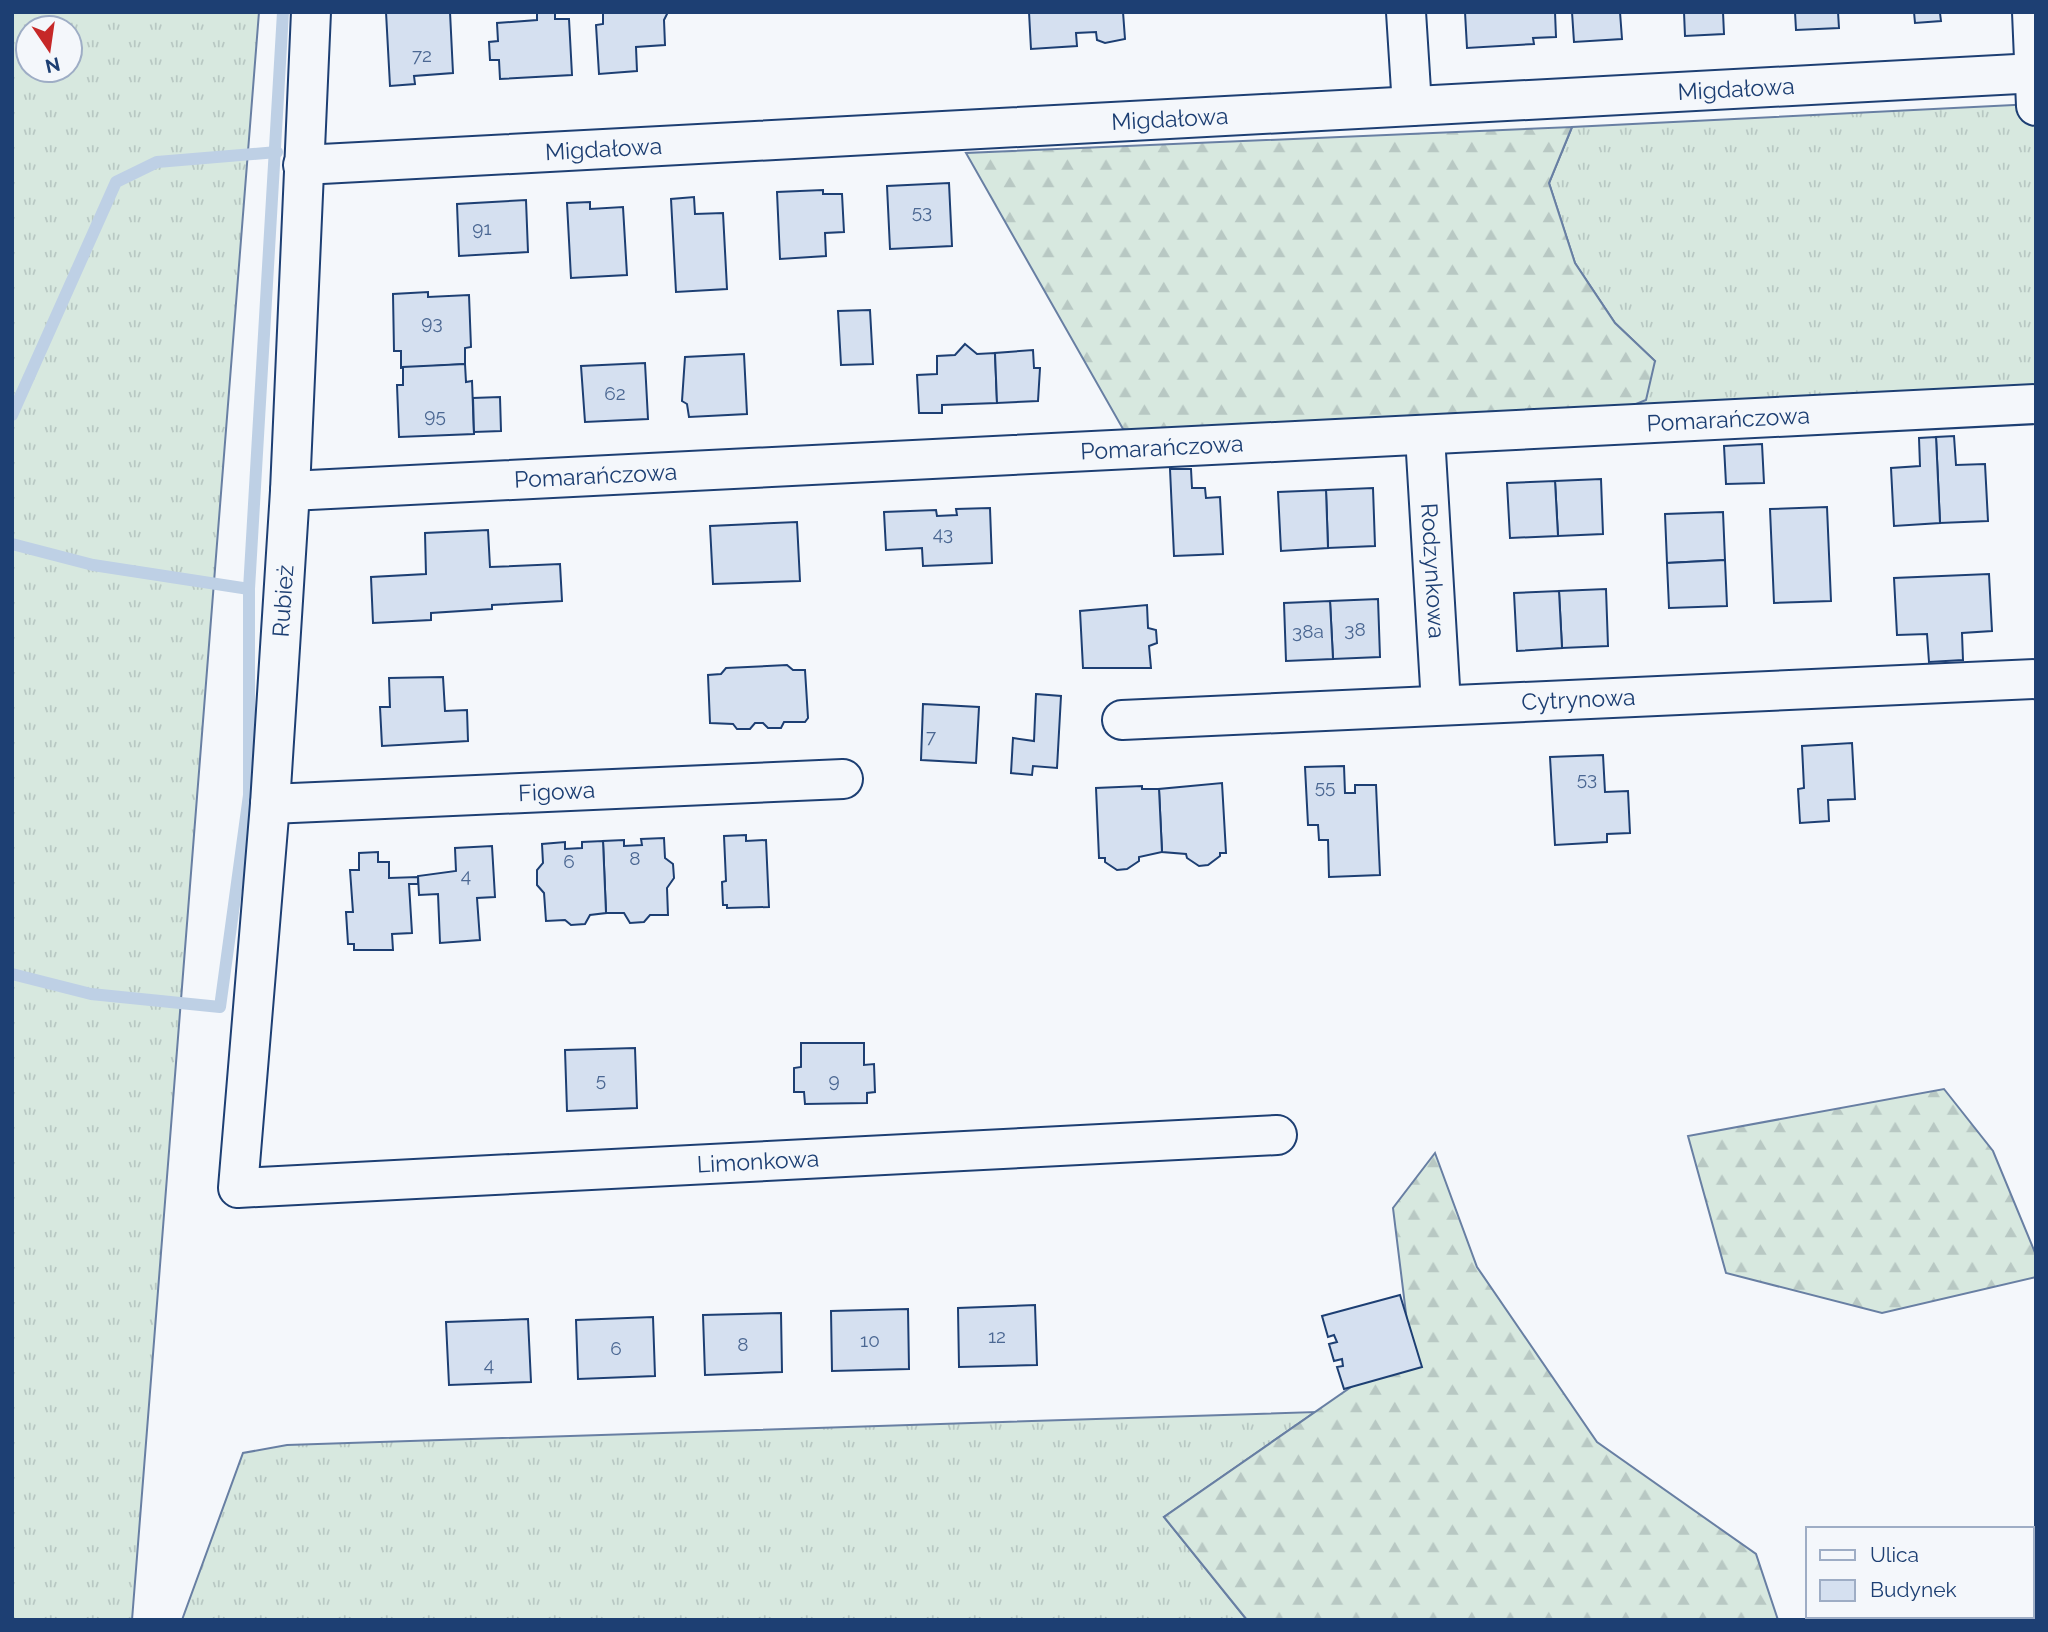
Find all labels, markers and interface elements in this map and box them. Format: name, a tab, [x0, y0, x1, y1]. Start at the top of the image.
north arrow	[14, 14, 84, 84]
house number: 72	[412, 44, 432, 66]
text: N	[43, 53, 62, 78]
street label: Migdałowa	[1677, 72, 1795, 105]
street label: Migdałowa	[1111, 102, 1229, 135]
street label: Migdałowa	[544, 132, 663, 165]
house number: 53	[912, 200, 932, 222]
house number: 91	[472, 217, 492, 239]
house number: 93	[421, 311, 443, 333]
house number: 62	[604, 382, 626, 404]
street label: Pomarańczowa	[1646, 401, 1810, 436]
house number: 95	[424, 404, 446, 426]
street label: Pomarańczowa	[1080, 430, 1244, 465]
street label: Pomarańczowa	[513, 458, 678, 493]
street label: Rodzynkowa	[1416, 502, 1451, 639]
house number: 43	[933, 522, 953, 544]
street label: Rubież	[267, 564, 298, 638]
house number: 38	[1344, 618, 1366, 640]
house number: 38a	[1292, 620, 1324, 642]
street label: Cytrynowa	[1521, 683, 1636, 715]
house number: 7	[926, 725, 936, 747]
house number: 53	[1577, 767, 1597, 789]
house number: 55	[1315, 775, 1335, 797]
street label: Figowa	[518, 776, 596, 806]
house number: 8	[629, 847, 641, 869]
house number: 6	[563, 850, 575, 872]
house number: 4	[461, 864, 471, 886]
house number: 5	[596, 1068, 606, 1090]
house number: 9	[828, 1069, 840, 1091]
street label: Limonkowa	[696, 1144, 820, 1178]
house number: 12	[988, 1325, 1006, 1347]
house number: 10	[860, 1329, 880, 1351]
house number: 8	[737, 1333, 749, 1355]
house number: 6	[610, 1337, 622, 1359]
house number: 4	[484, 1353, 494, 1375]
legend	[1806, 1527, 2034, 1618]
text: Ulica	[1870, 1542, 1919, 1567]
text: Budynek	[1870, 1577, 1957, 1602]

